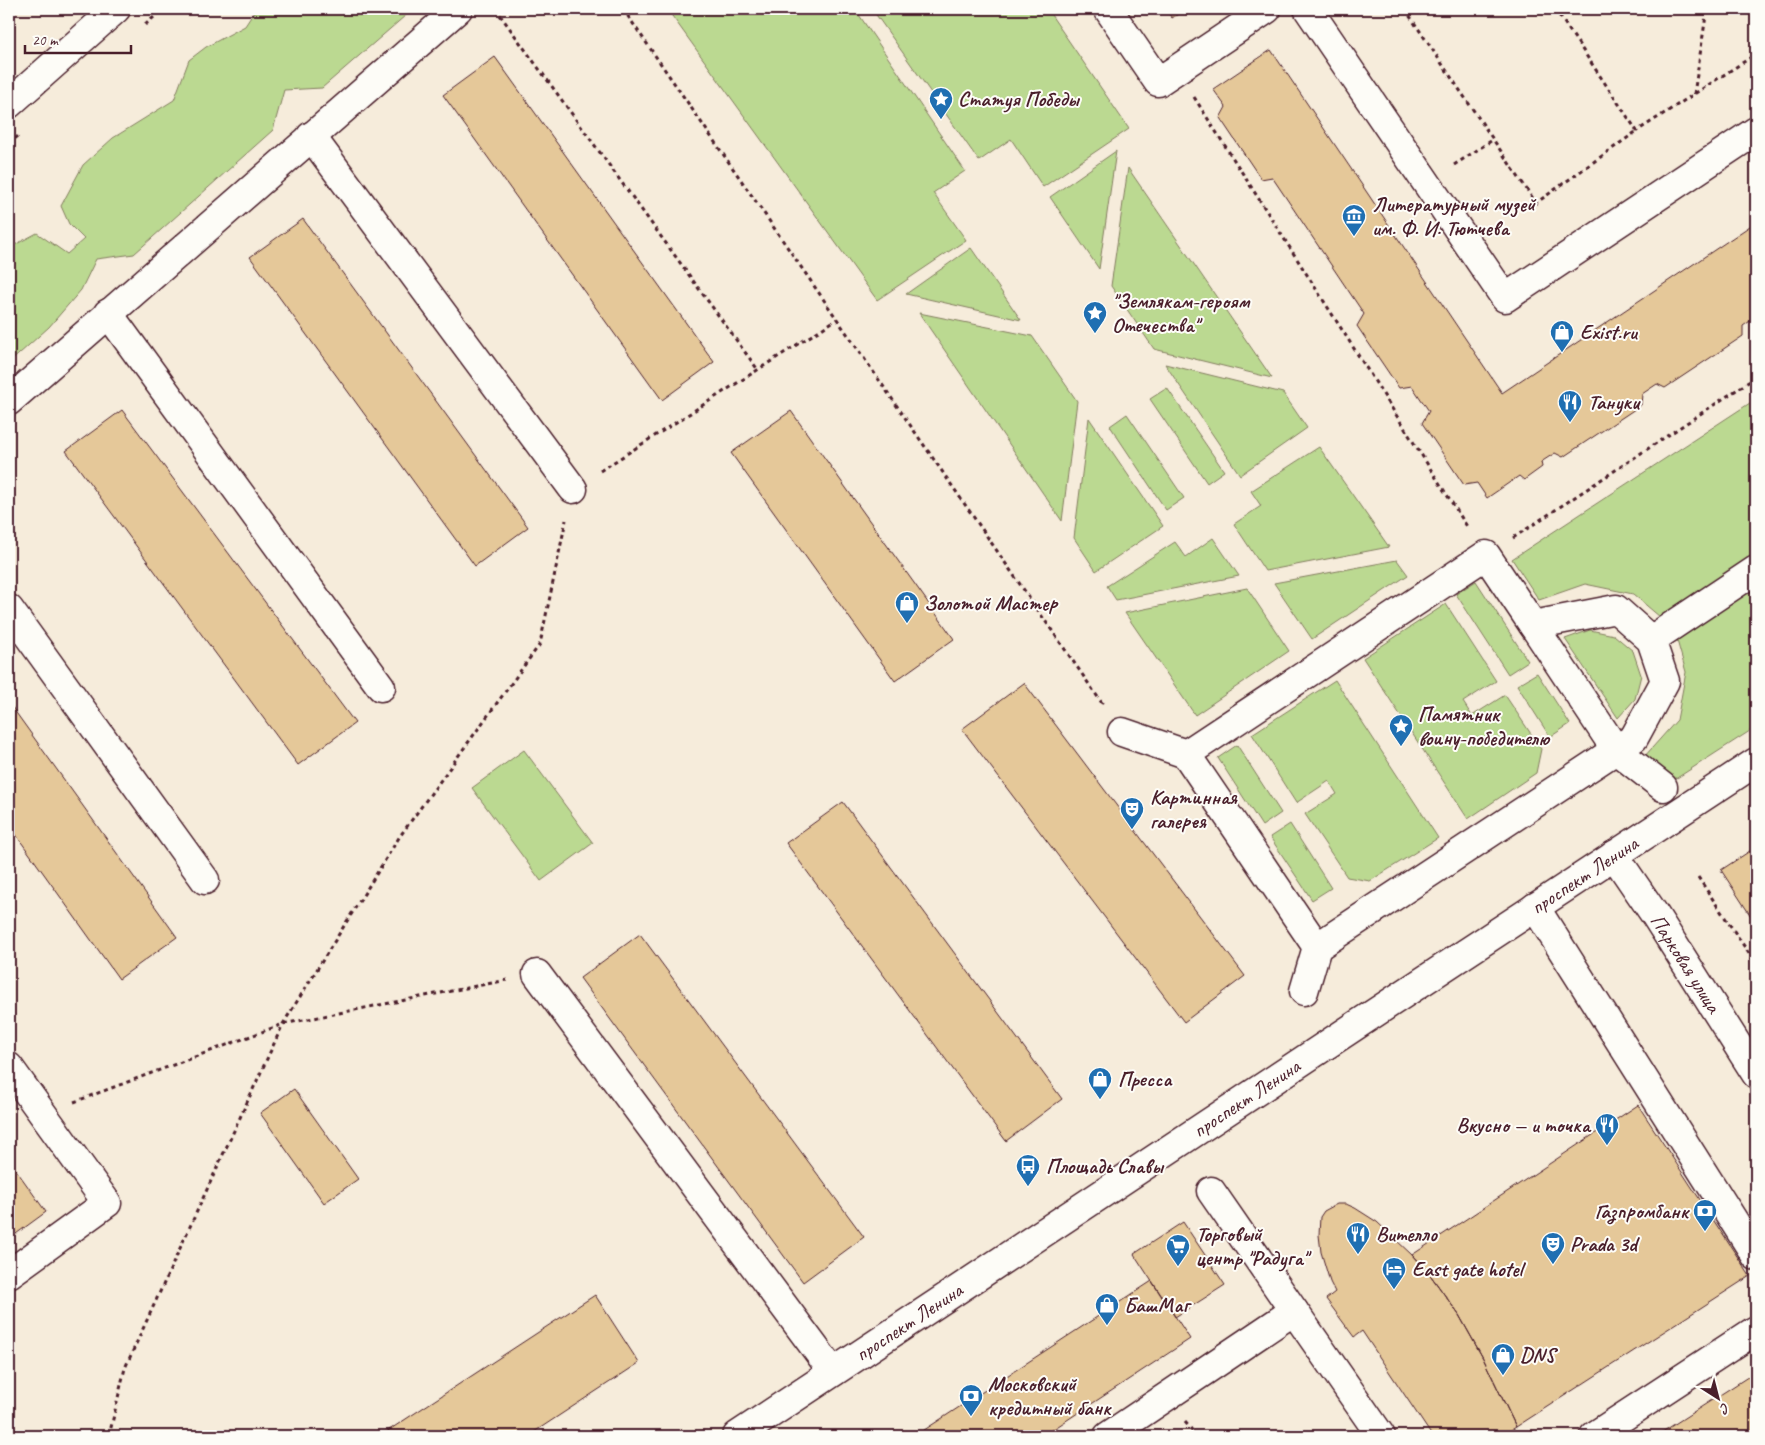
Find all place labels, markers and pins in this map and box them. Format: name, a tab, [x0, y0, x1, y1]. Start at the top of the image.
place icon: Статуя Победы	[928, 86, 954, 120]
place label: Статуя Победы	[958, 86, 1081, 113]
place label: Литературный музей им. Ф. И. Тютчева	[1372, 191, 1537, 241]
museum icon: Литературный музей им. Ф. И. Тютчева	[1341, 203, 1367, 237]
place label: "Землякам-героям Отечества"	[1112, 288, 1250, 338]
place icon: "Землякам-героям Отечества"	[1082, 300, 1108, 334]
shop icon: Exist.ru	[1549, 319, 1575, 353]
place label: Exist.ru	[1580, 319, 1639, 345]
restaurant icon: Тануки	[1557, 389, 1583, 423]
place label: Тануки	[1588, 389, 1641, 416]
shop icon: Золотой Мастер	[894, 590, 920, 624]
place label: Золотой Мастер	[924, 590, 1059, 616]
place label: Памятник воину-победителю	[1418, 701, 1551, 751]
place icon: Памятник воину-победителю	[1388, 713, 1414, 747]
place label: Картинная галерея	[1150, 784, 1238, 834]
theatre icon: Картинная галерея	[1119, 796, 1145, 830]
shop icon: Пресса	[1087, 1066, 1113, 1100]
place label: Пресса	[1118, 1066, 1173, 1092]
place label: Вкусно — и точка	[1457, 1112, 1592, 1138]
restaurant icon: Вкусно — и точка	[1594, 1112, 1620, 1146]
bus stop icon: Площадь Славы	[1015, 1153, 1041, 1187]
place label: Площадь Славы	[1046, 1153, 1165, 1179]
place label: Газпромбанк	[1595, 1198, 1691, 1225]
bank icon: Газпромбанк	[1692, 1198, 1718, 1232]
place label: Торговый центр "Радуга"	[1196, 1221, 1313, 1272]
restaurant icon: Вителло	[1345, 1221, 1371, 1255]
place label: Вителло	[1376, 1221, 1439, 1247]
theatre icon: Prada 3d	[1540, 1231, 1566, 1265]
place label: Prada 3d	[1570, 1231, 1640, 1257]
supermarket icon: Торговый центр "Радуга"	[1165, 1233, 1191, 1267]
hotel icon: East gate hotel	[1381, 1256, 1407, 1290]
place label: East gate hotel	[1412, 1256, 1527, 1282]
shop icon: БашМаг	[1094, 1292, 1120, 1326]
place label: БашМаг	[1124, 1292, 1193, 1318]
shop icon: DNS	[1490, 1342, 1516, 1376]
place label: DNS	[1520, 1342, 1558, 1368]
place label: Московский кредитный банк	[988, 1371, 1112, 1421]
bank icon: Московский кредитный банк	[958, 1383, 984, 1417]

